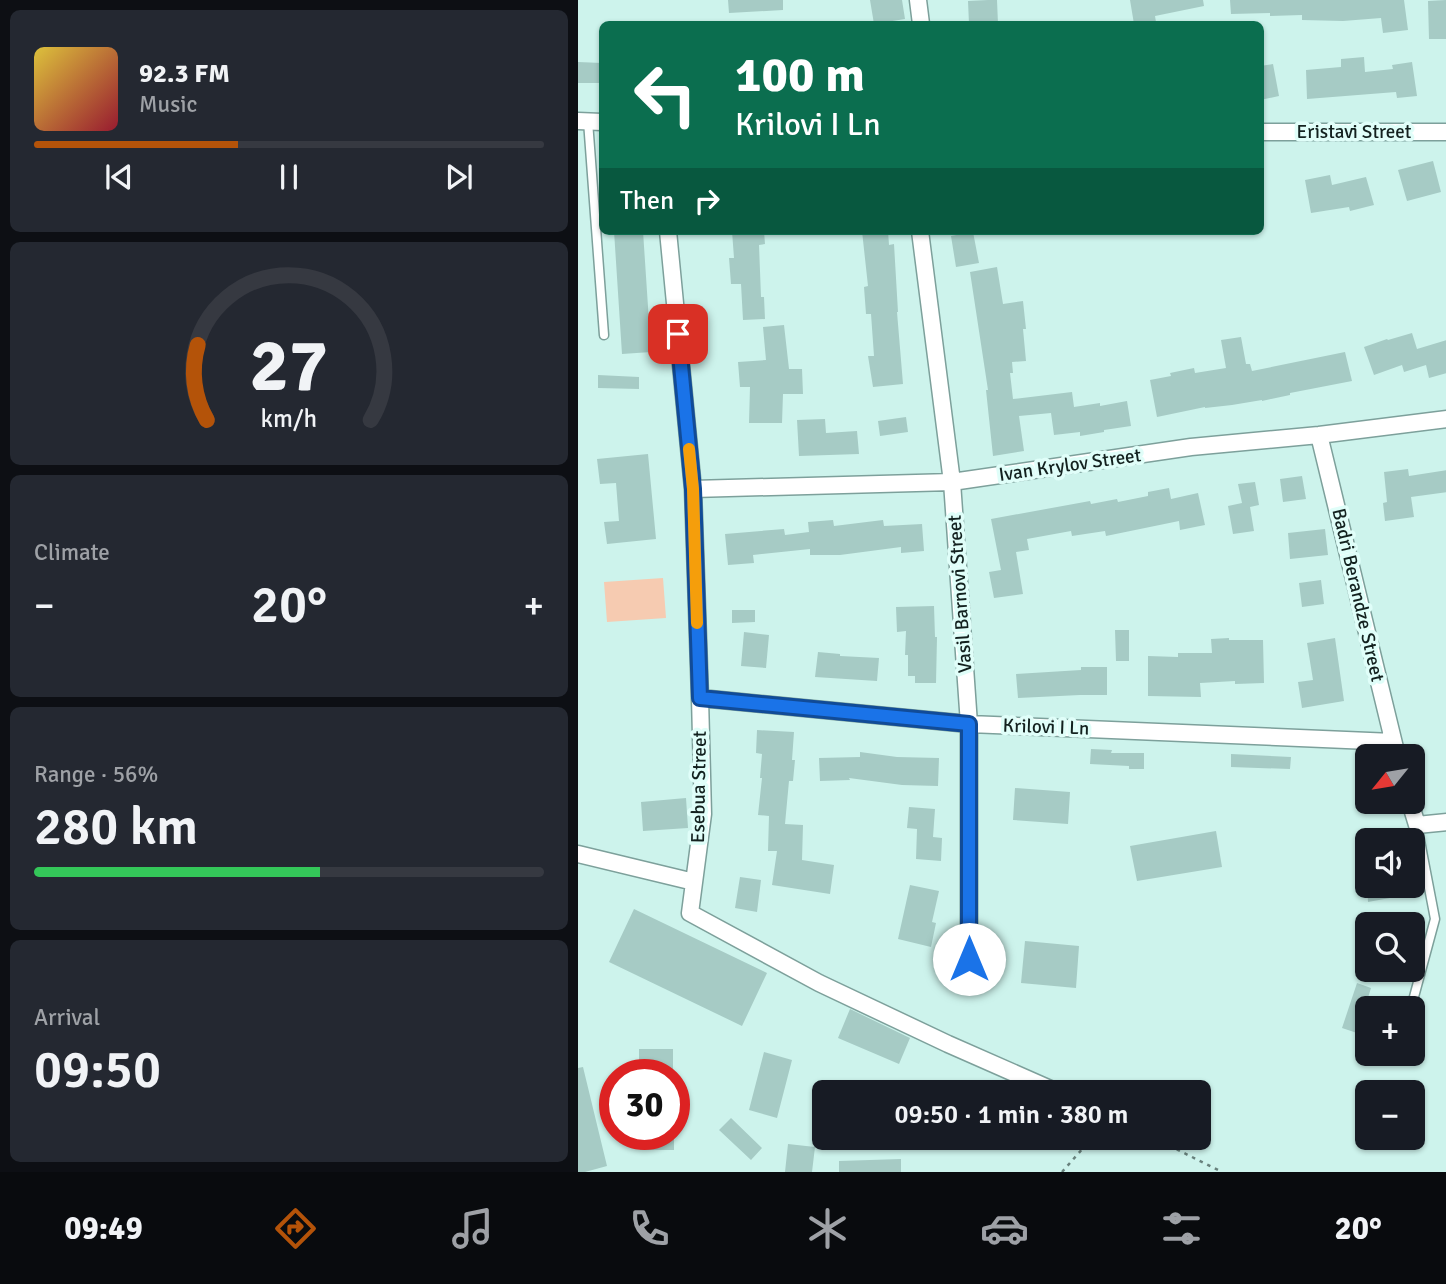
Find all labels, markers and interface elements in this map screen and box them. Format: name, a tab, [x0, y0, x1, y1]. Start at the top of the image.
text: 100 m	[735, 45, 865, 105]
icon: left	[620, 49, 711, 140]
text: 92.3 FM	[139, 58, 230, 90]
text: Music	[139, 90, 197, 119]
text: Krilovi I Ln	[735, 105, 881, 144]
street label: Eristavi Street	[1297, 120, 1412, 144]
icon: previous	[100, 158, 138, 196]
icon: pause	[270, 158, 308, 196]
icon: next	[440, 158, 478, 196]
icon: right	[688, 182, 726, 220]
text: Then	[620, 185, 674, 217]
pin	[648, 304, 708, 364]
icon: arrive	[659, 315, 697, 353]
text: 27	[250, 322, 328, 411]
text: km/h	[261, 402, 317, 433]
street label: Ivan Krylov Street	[997, 443, 1143, 487]
street label: Badri Berandze Street	[1326, 506, 1390, 684]
street label: Vasil Barnovi Street	[942, 514, 977, 674]
text: Climate	[34, 538, 110, 567]
text: 20°	[251, 573, 327, 637]
text: −	[34, 582, 55, 629]
text: +	[523, 582, 544, 629]
street label: Krilovi I Ln	[1002, 713, 1090, 741]
street label: Esebua Street	[686, 730, 712, 843]
north arrow	[1355, 744, 1425, 814]
map controls	[1355, 744, 1425, 1150]
text: Range · 56%	[34, 760, 158, 789]
text: 280 km	[34, 795, 198, 859]
button: sound	[1355, 828, 1425, 898]
button: search	[1355, 912, 1425, 982]
position arrow	[932, 922, 1006, 996]
button: +	[1355, 996, 1425, 1066]
text: Arrival	[34, 1003, 100, 1032]
text: 09:50	[34, 1038, 161, 1102]
speed limit sign: 30	[599, 1059, 690, 1150]
button: −	[1355, 1080, 1425, 1150]
text: 09:50 · 1 min · 380 m	[895, 1099, 1128, 1131]
icon: directions	[271, 1204, 320, 1253]
icon: music	[448, 1204, 497, 1253]
icon: phone	[625, 1204, 674, 1253]
icon: climate	[803, 1204, 852, 1253]
icon: car	[980, 1204, 1029, 1253]
icon: filters	[1157, 1204, 1206, 1253]
text: 09:49	[64, 1209, 143, 1248]
text: 20°	[1334, 1209, 1382, 1248]

